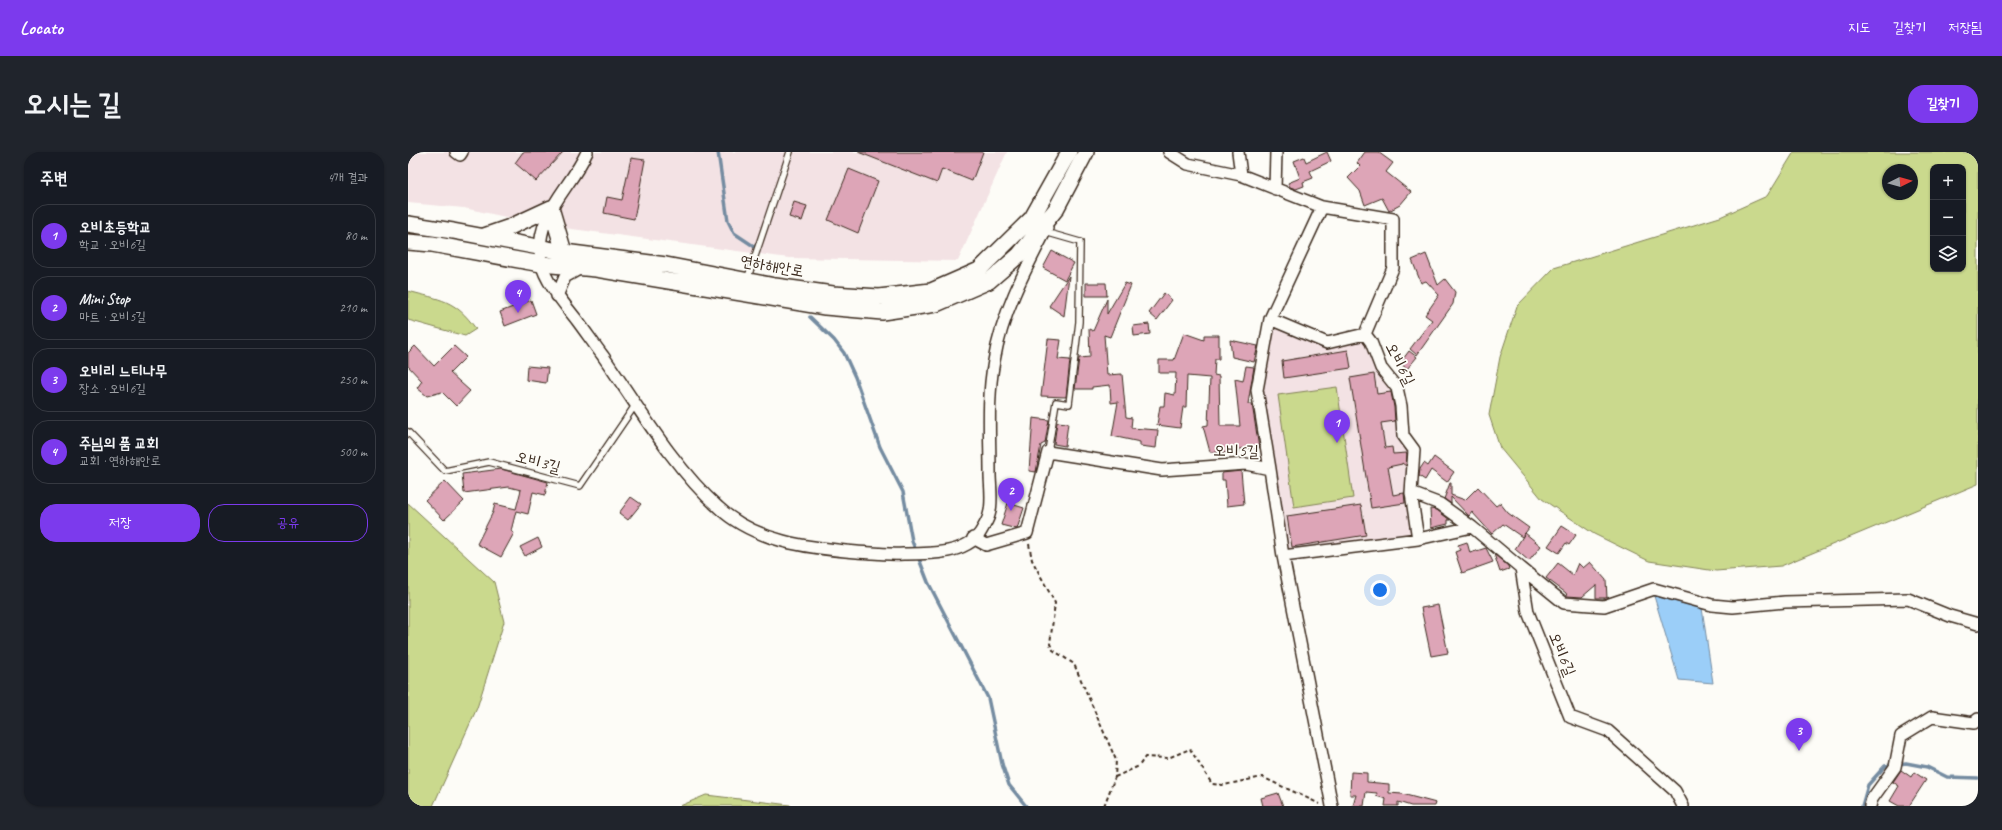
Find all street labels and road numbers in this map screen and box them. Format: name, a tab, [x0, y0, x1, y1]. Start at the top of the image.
street label: 연하해안로	[739, 251, 805, 281]
street label: 오비6길	[1381, 339, 1419, 389]
street label: 오비5길	[1213, 441, 1259, 461]
street label: 오비3길	[513, 446, 563, 478]
street label: 오비6길	[1544, 629, 1580, 679]

